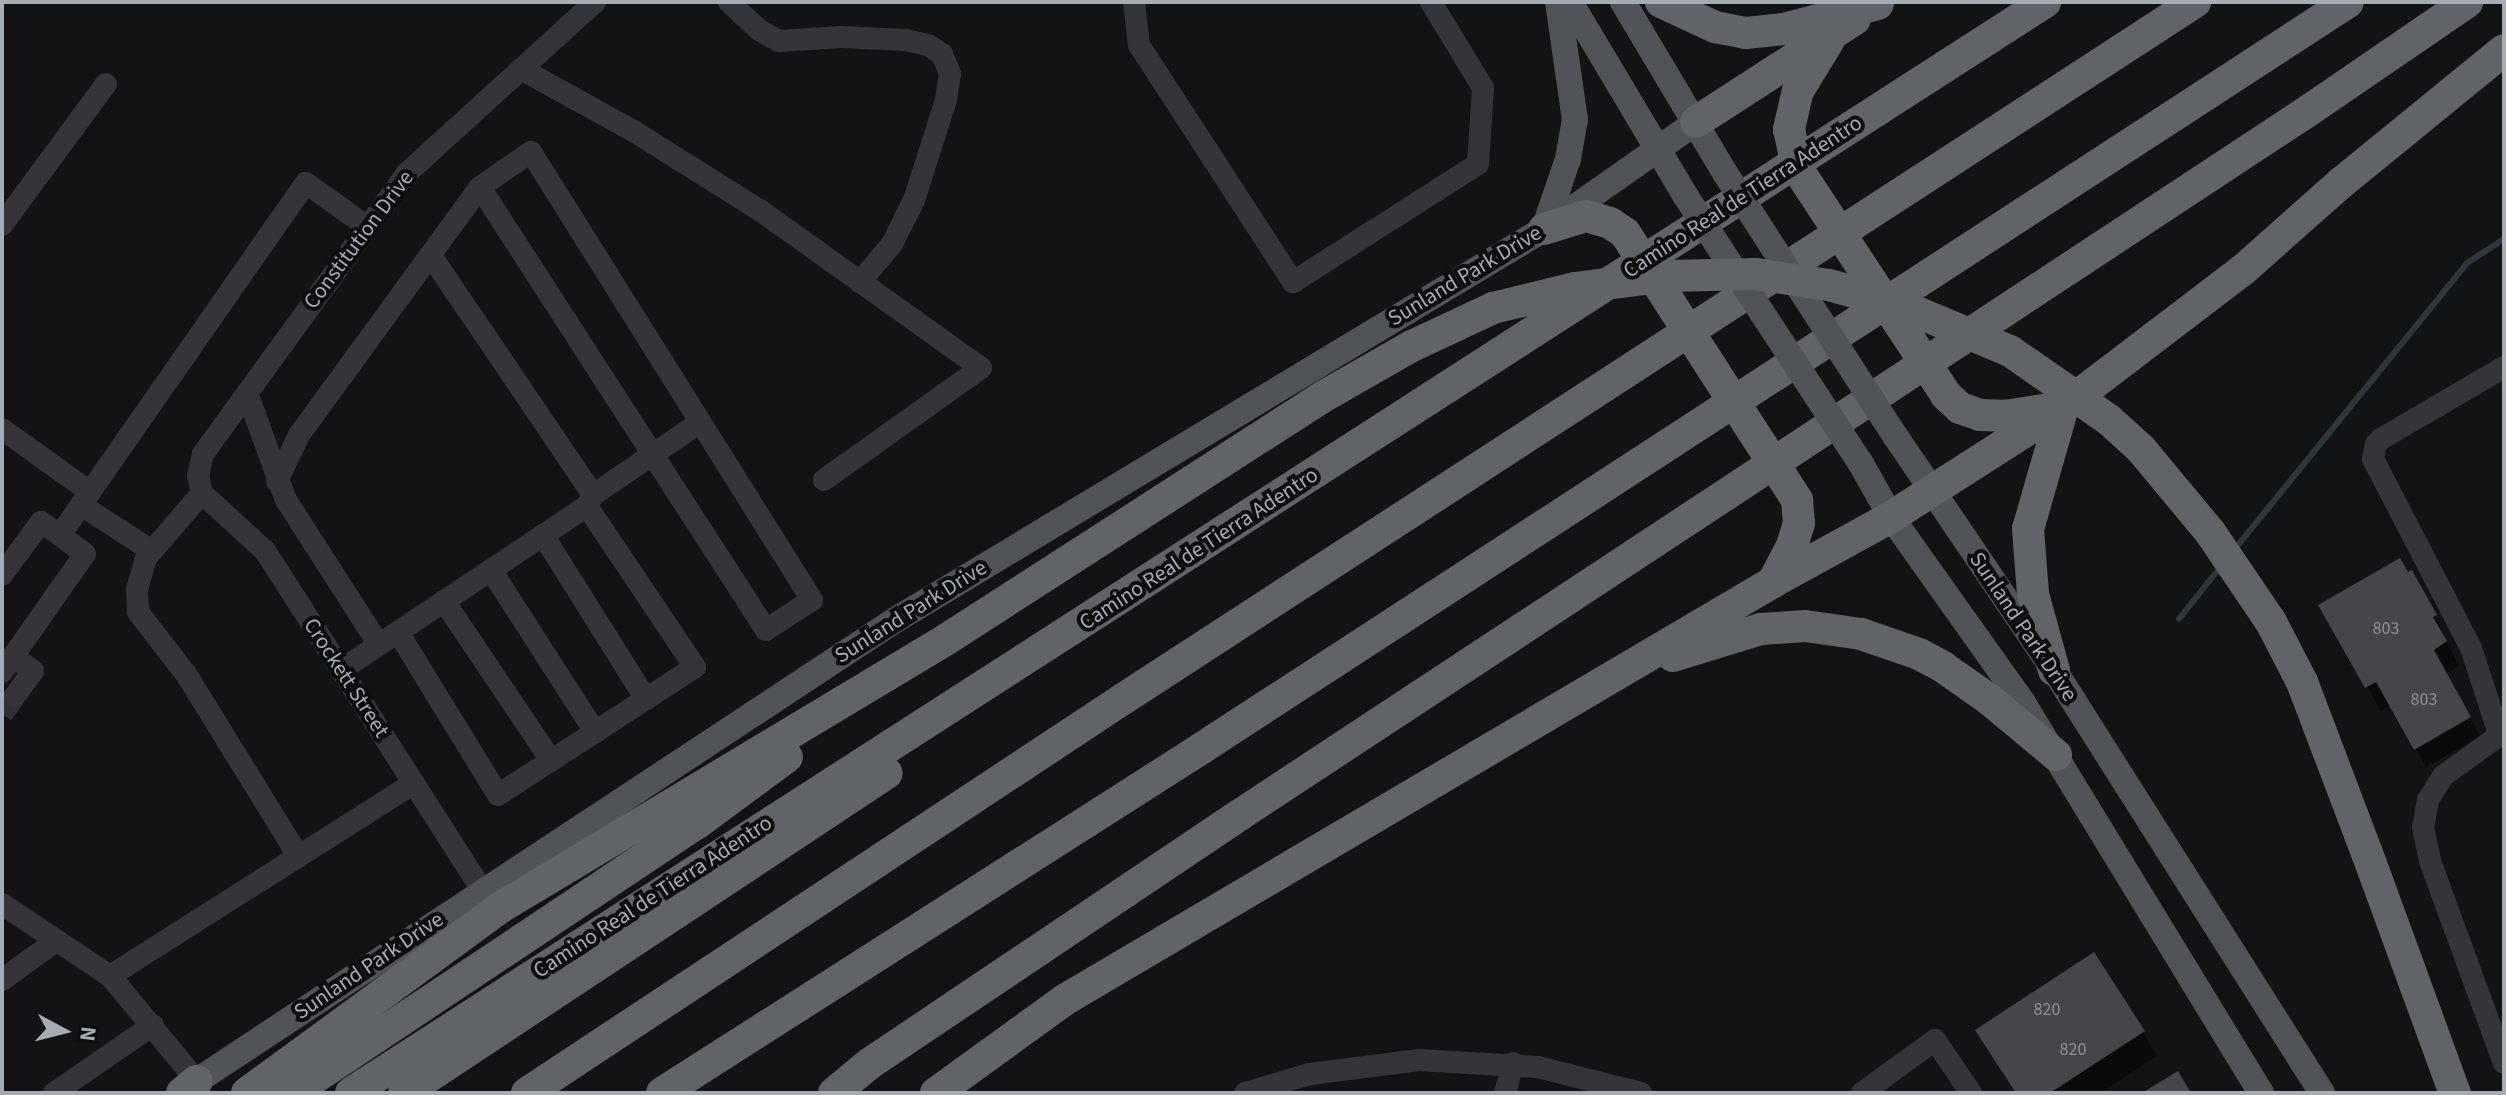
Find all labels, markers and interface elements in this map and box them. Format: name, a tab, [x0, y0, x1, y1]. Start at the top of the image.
street label: Camino Real de Tierra Adentro	[1619, 110, 1867, 284]
street label: Constitution Drive	[298, 166, 420, 314]
street label: Sunland Park Drive	[1383, 220, 1547, 332]
street label: Camino Real de Tierra Adentro	[1075, 462, 1323, 636]
street label: Sunland Park Drive	[1963, 547, 2083, 707]
street label: Sunland Park Drive	[830, 555, 992, 669]
street label: Crockett Street	[298, 613, 394, 743]
house number: 803	[2373, 618, 2399, 640]
house number: 803	[2411, 689, 2437, 711]
street label: Camino Real de Tierra Adentro	[529, 810, 777, 984]
street label: Sunland Park Drive	[289, 906, 449, 1026]
north arrow	[24, 991, 104, 1071]
house number: 820	[2034, 999, 2060, 1021]
text: N	[71, 1025, 105, 1043]
house number: 820	[2060, 1039, 2086, 1061]

